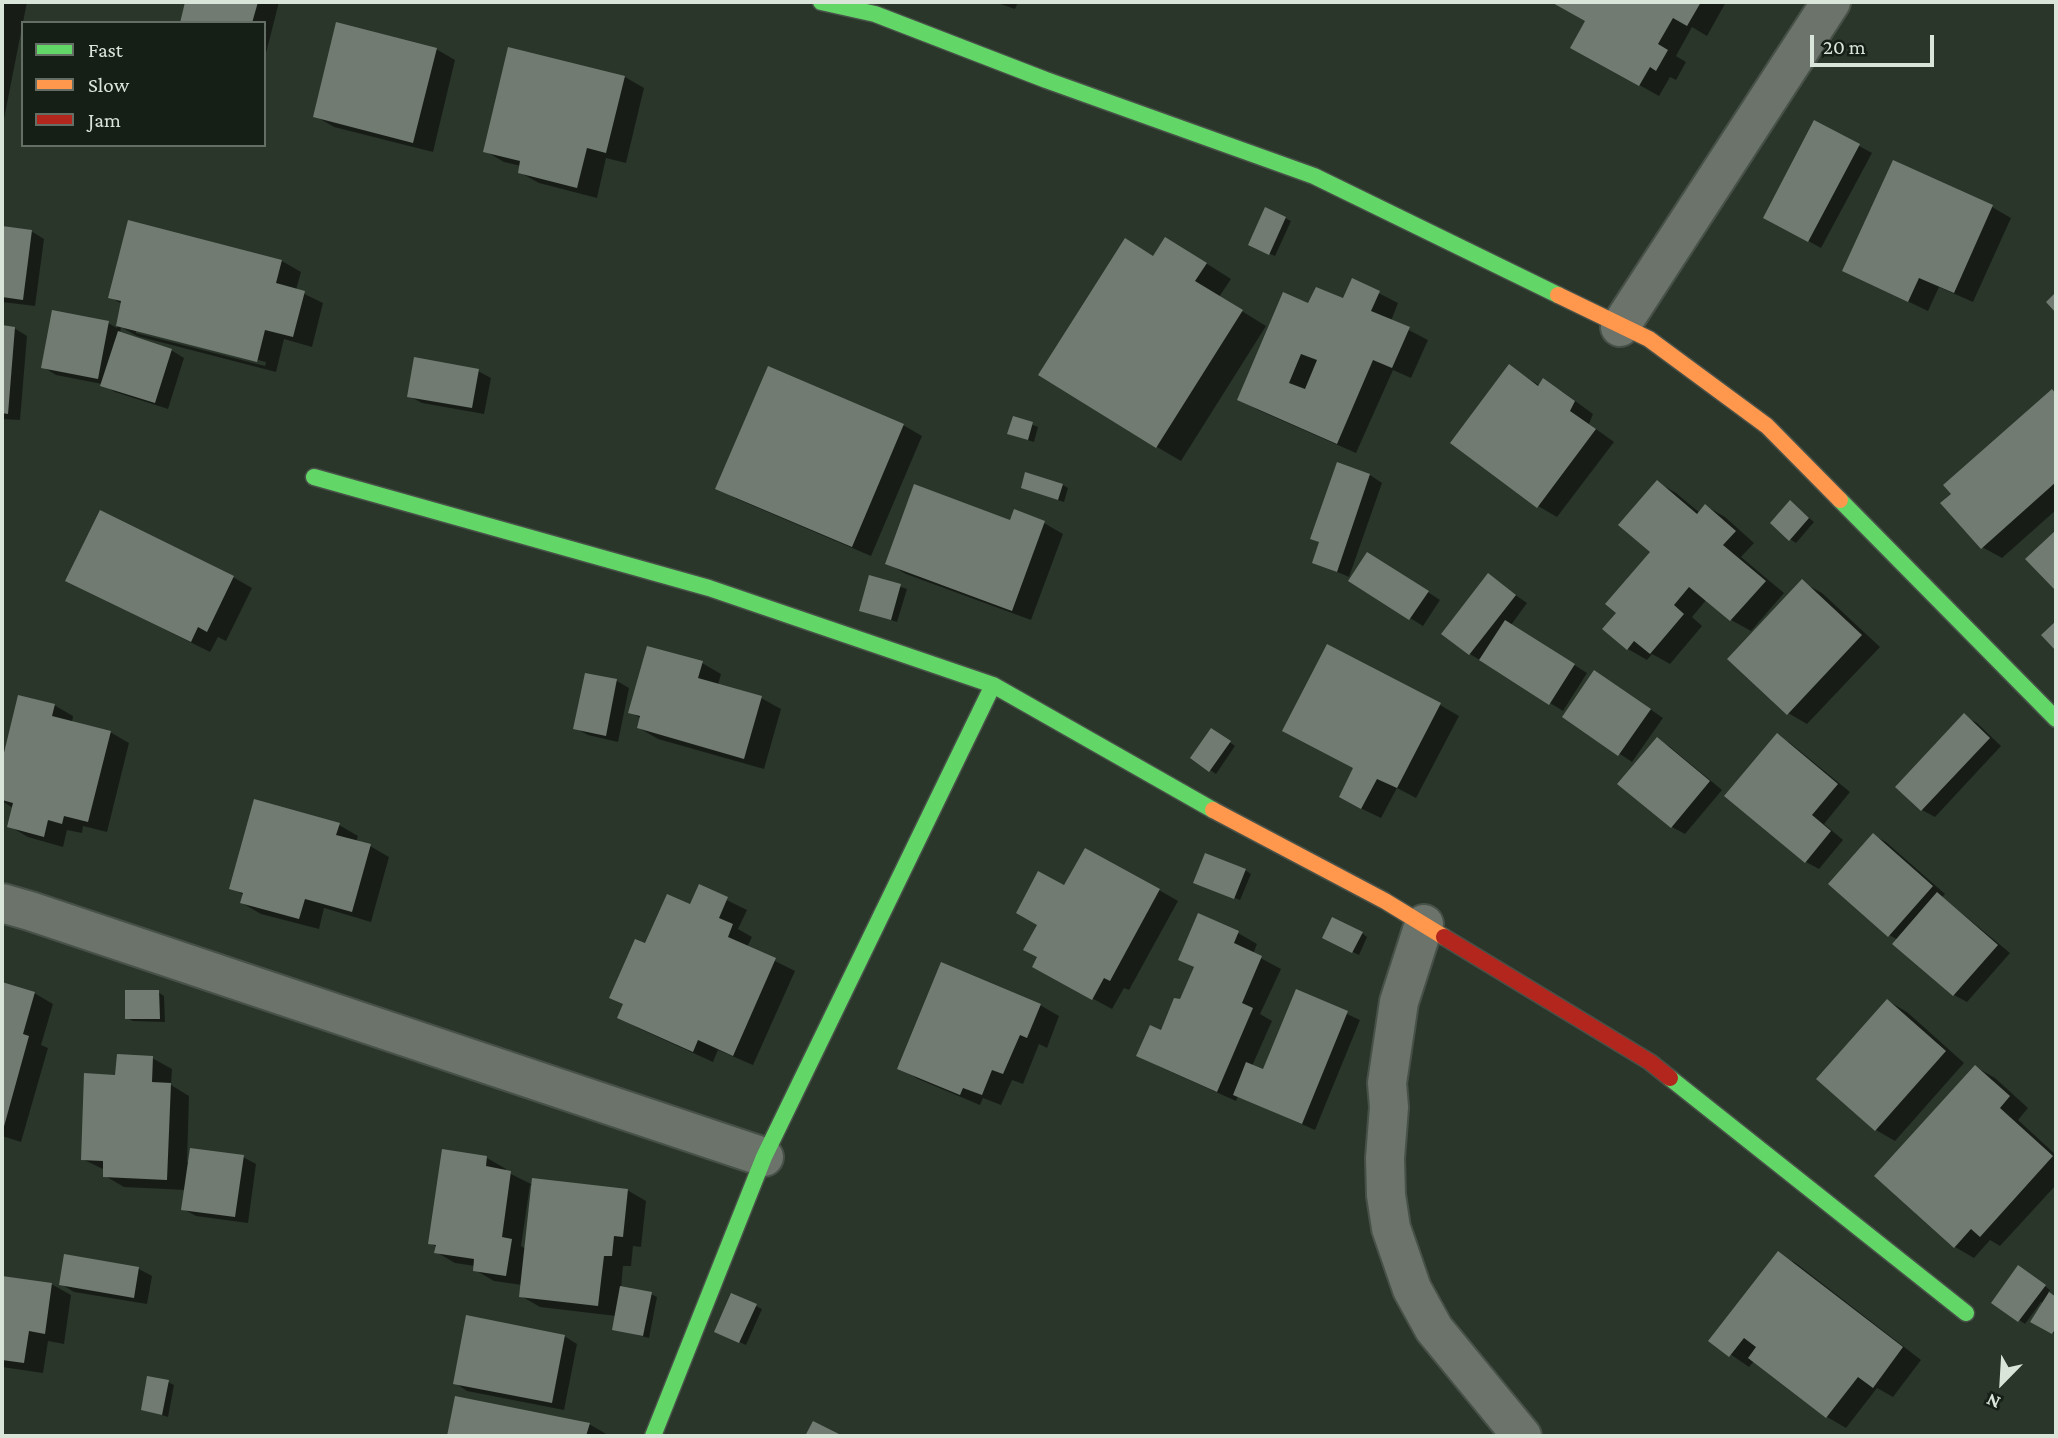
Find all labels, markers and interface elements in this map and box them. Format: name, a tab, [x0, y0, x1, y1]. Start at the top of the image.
legend	[21, 21, 266, 147]
scale bar	[1813, 21, 1937, 65]
text: 20 m	[1823, 35, 1866, 59]
text: Fast	[88, 38, 123, 62]
text: Slow	[88, 73, 129, 97]
text: Jam	[88, 108, 121, 132]
north arrow	[1967, 1347, 2037, 1417]
text: N	[1983, 1389, 2003, 1414]

